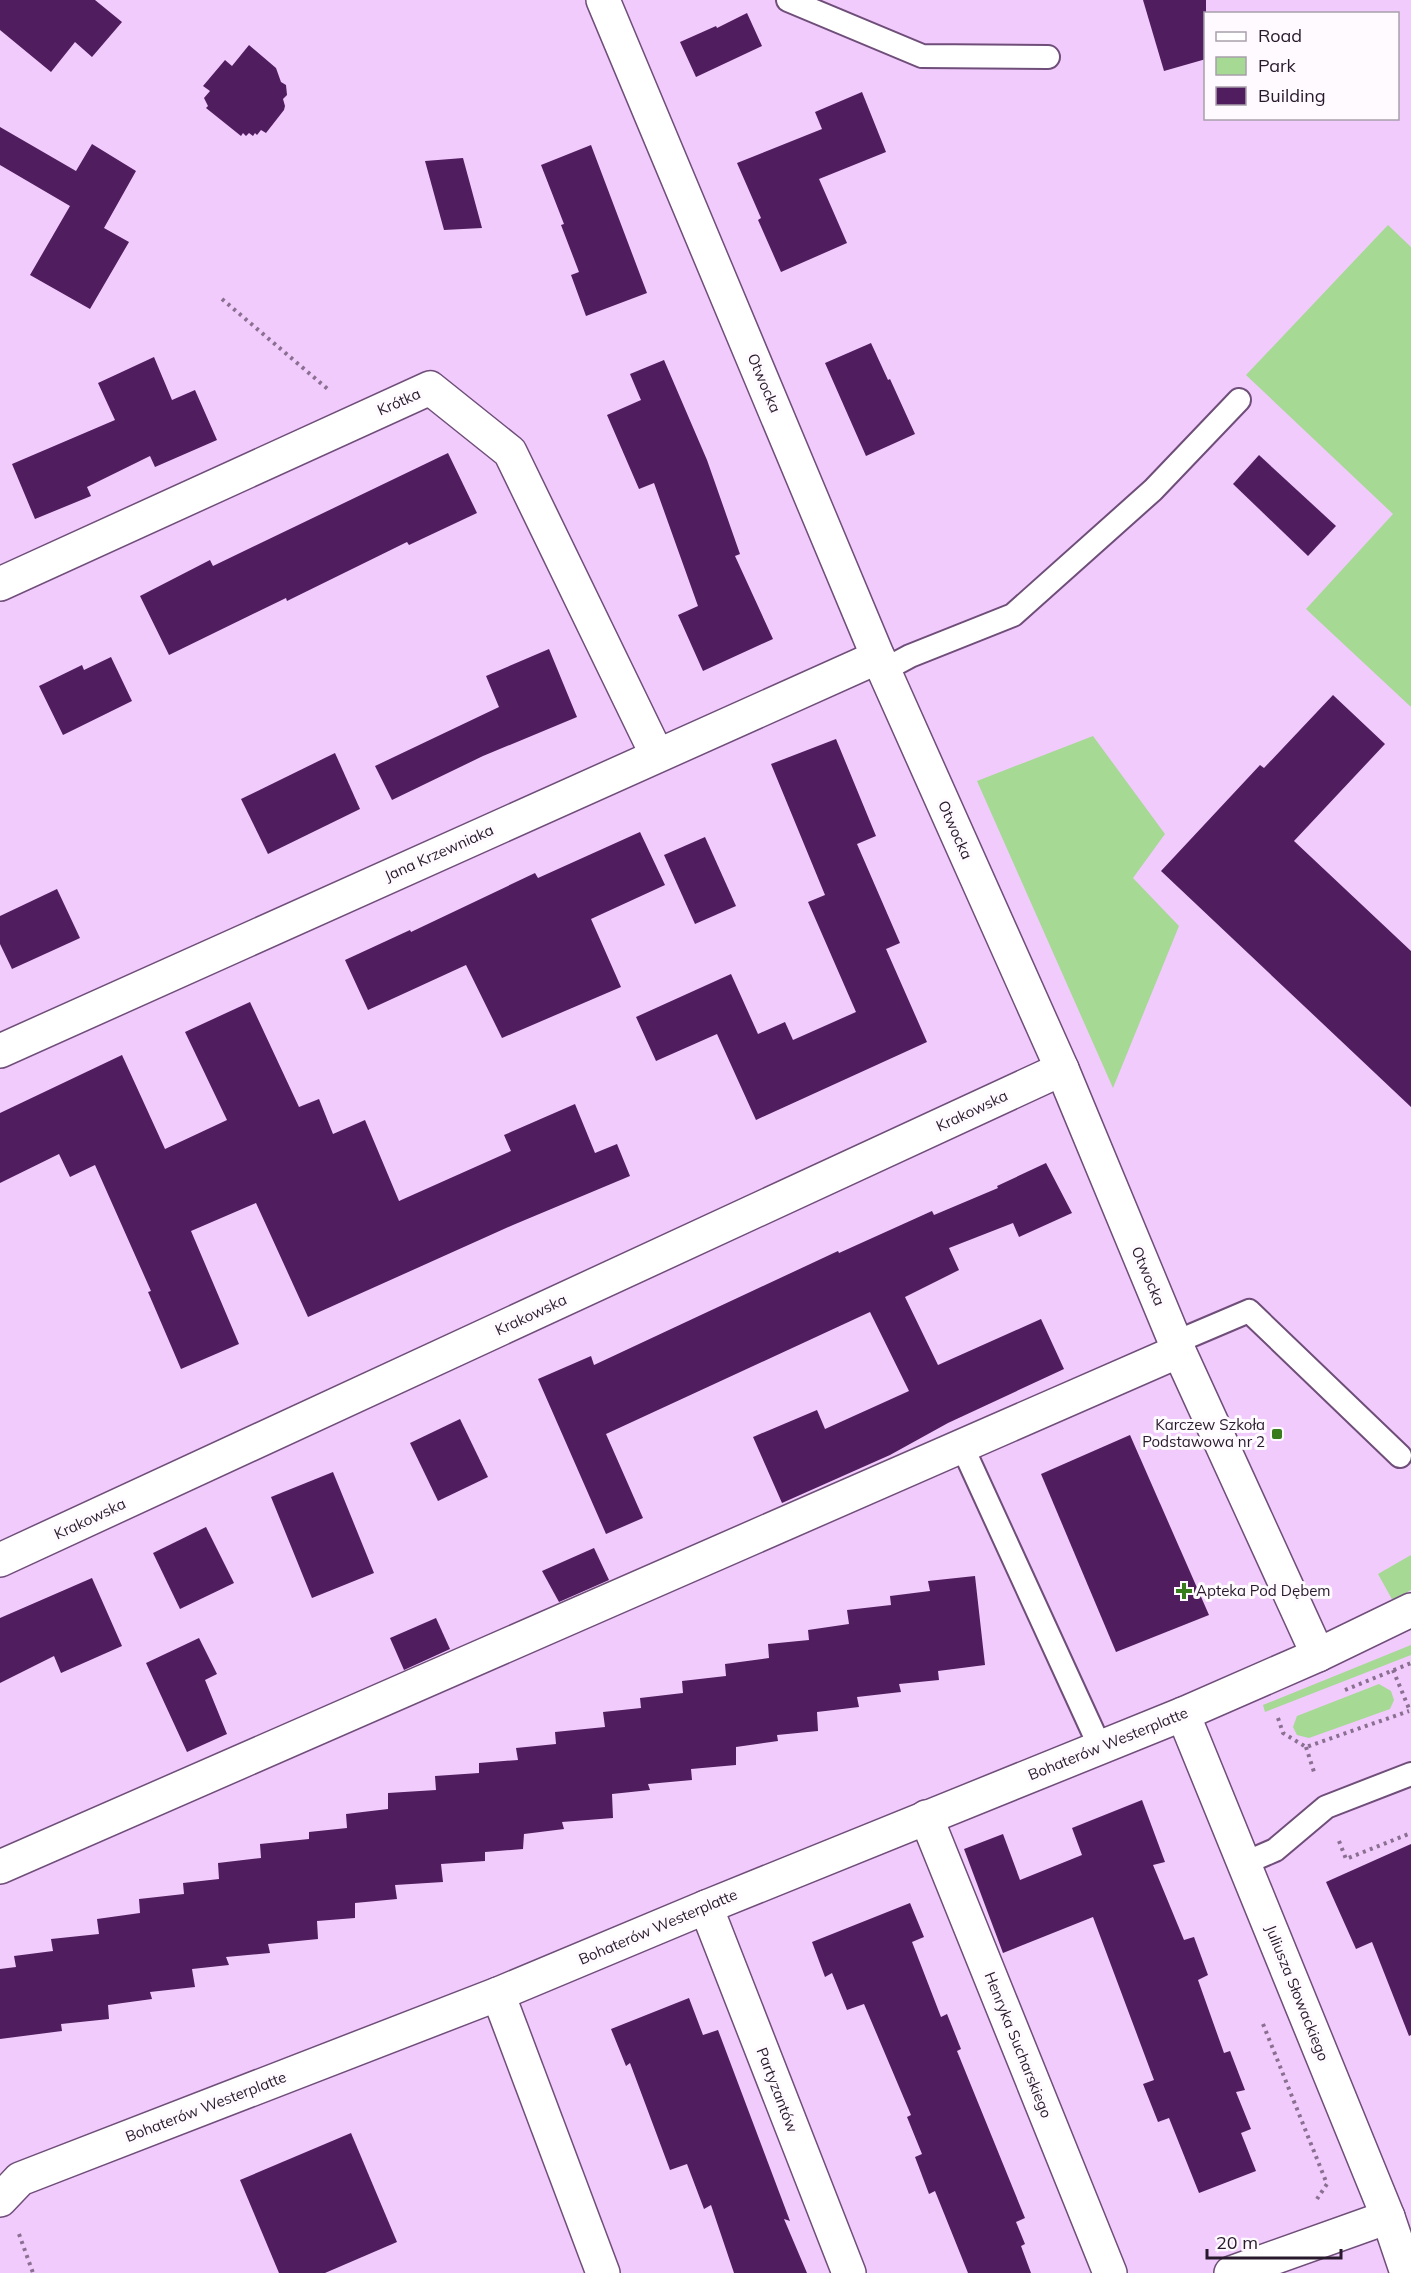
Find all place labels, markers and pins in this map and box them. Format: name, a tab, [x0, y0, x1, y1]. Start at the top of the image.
place label: Karczew Szkoła Podstawowa nr 2	[1142, 1415, 1265, 1451]
marker: Karczew Szkoła Podstawowa nr 2	[1270, 1427, 1284, 1441]
place label: Apteka Pod Dębem	[1196, 1581, 1330, 1600]
marker: Apteka Pod Dębem	[1177, 1584, 1191, 1598]

